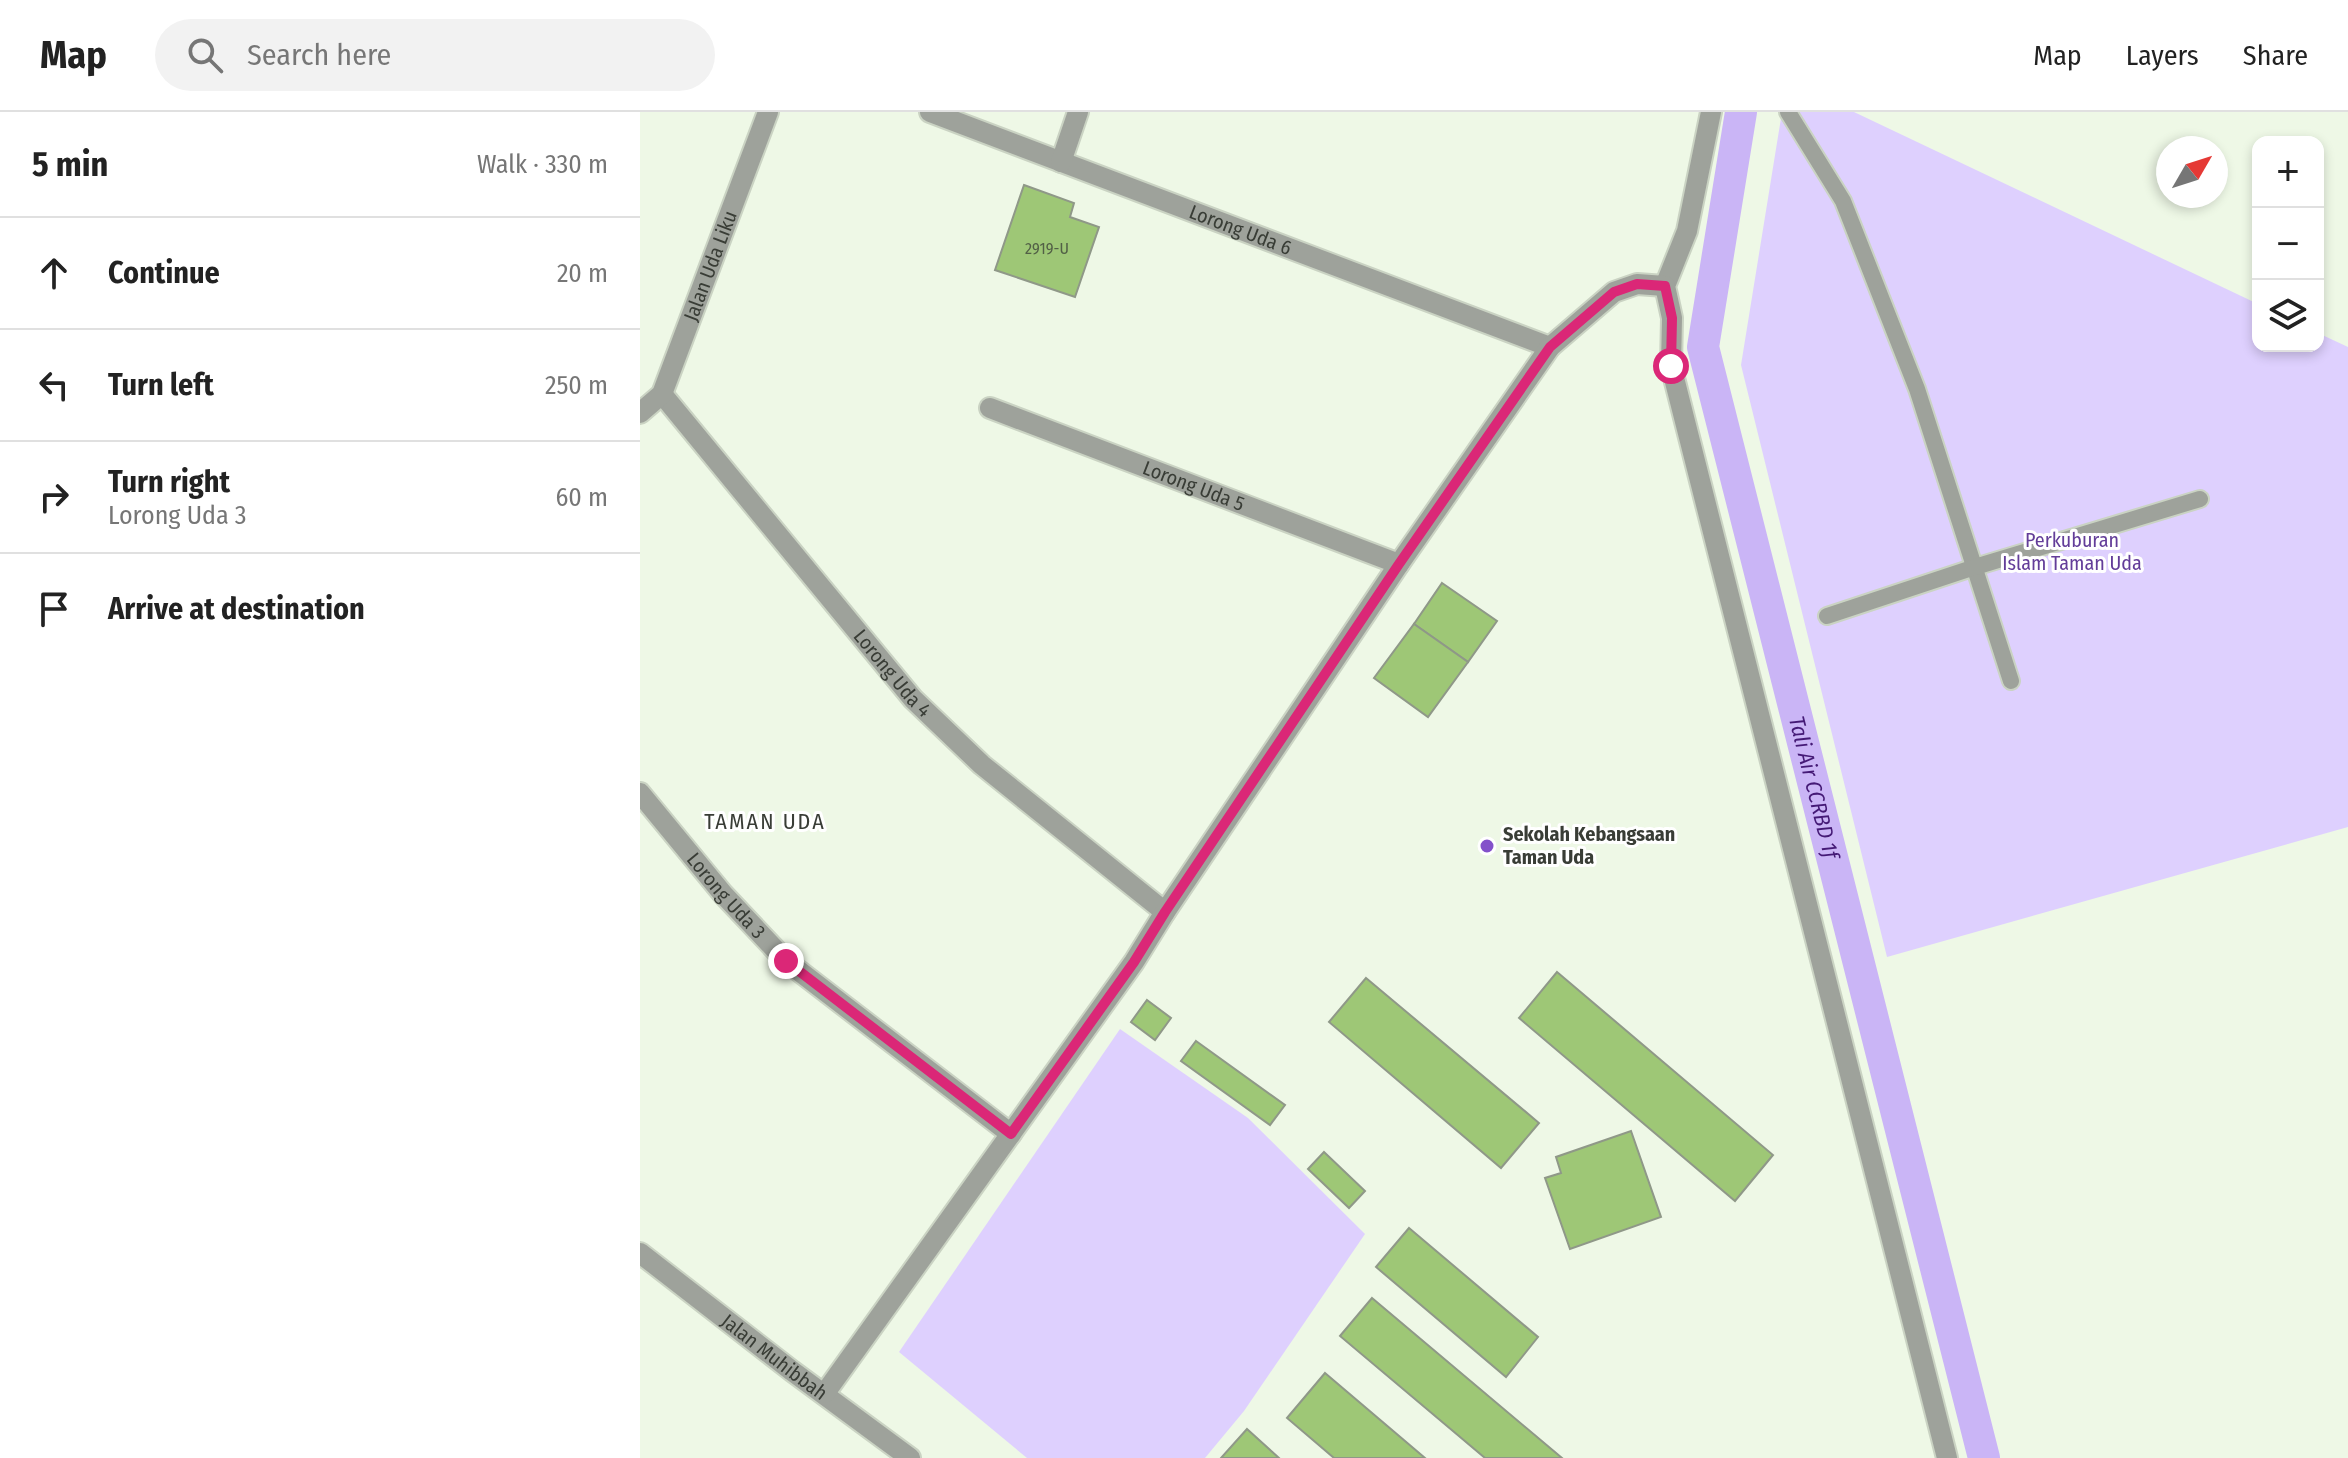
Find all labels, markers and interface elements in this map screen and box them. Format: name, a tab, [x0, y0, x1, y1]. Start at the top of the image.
search box	[155, 19, 715, 91]
text: Map	[40, 32, 107, 78]
icon: search	[183, 33, 227, 77]
text: Search here	[247, 37, 391, 73]
text: Map	[2033, 39, 2082, 72]
text: Layers	[2126, 39, 2199, 72]
text: Share	[2243, 39, 2308, 72]
north arrow	[2156, 136, 2228, 208]
map controls	[2252, 136, 2324, 352]
button: +	[2252, 136, 2324, 208]
text: 5 min	[32, 144, 108, 185]
text: Walk · 330 m	[477, 149, 608, 180]
street label: Lorong Uda 6	[1186, 199, 1295, 260]
street label: Jalan Uda Liku	[679, 207, 742, 324]
button: −	[2252, 208, 2324, 280]
house number: 2919-U	[1025, 239, 1069, 258]
icon: ahead	[32, 251, 76, 295]
text: Continue	[108, 255, 220, 291]
text: 20 m	[557, 258, 608, 289]
button: layers	[2252, 280, 2324, 352]
route start	[1653, 348, 1689, 384]
icon: left	[32, 363, 76, 407]
text: Turn left	[108, 367, 214, 403]
text: 250 m	[545, 370, 608, 401]
street label: Lorong Uda 5	[1140, 455, 1248, 516]
text: Turn right	[108, 464, 230, 500]
icon: right	[32, 475, 76, 519]
text: 60 m	[555, 482, 608, 513]
text: Lorong Uda 3	[108, 500, 246, 531]
park label: Perkuburan Islam Taman Uda	[2002, 528, 2142, 575]
icon: arrive	[32, 587, 76, 631]
text: Arrive at destination	[108, 591, 365, 627]
street label: Lorong Uda 4	[849, 624, 936, 722]
water label: Tali Air CCRBD 1f	[1783, 713, 1846, 864]
district label: TAMAN UDA	[704, 808, 826, 835]
place label: Sekolah Kebangsaan Taman Uda	[1503, 822, 1675, 869]
marker: Sekolah Kebangsaan Taman Uda	[1478, 837, 1496, 855]
street label: Lorong Uda 3	[682, 848, 770, 943]
route end	[768, 943, 804, 979]
street label: Jalan Muhibbah	[717, 1309, 832, 1405]

